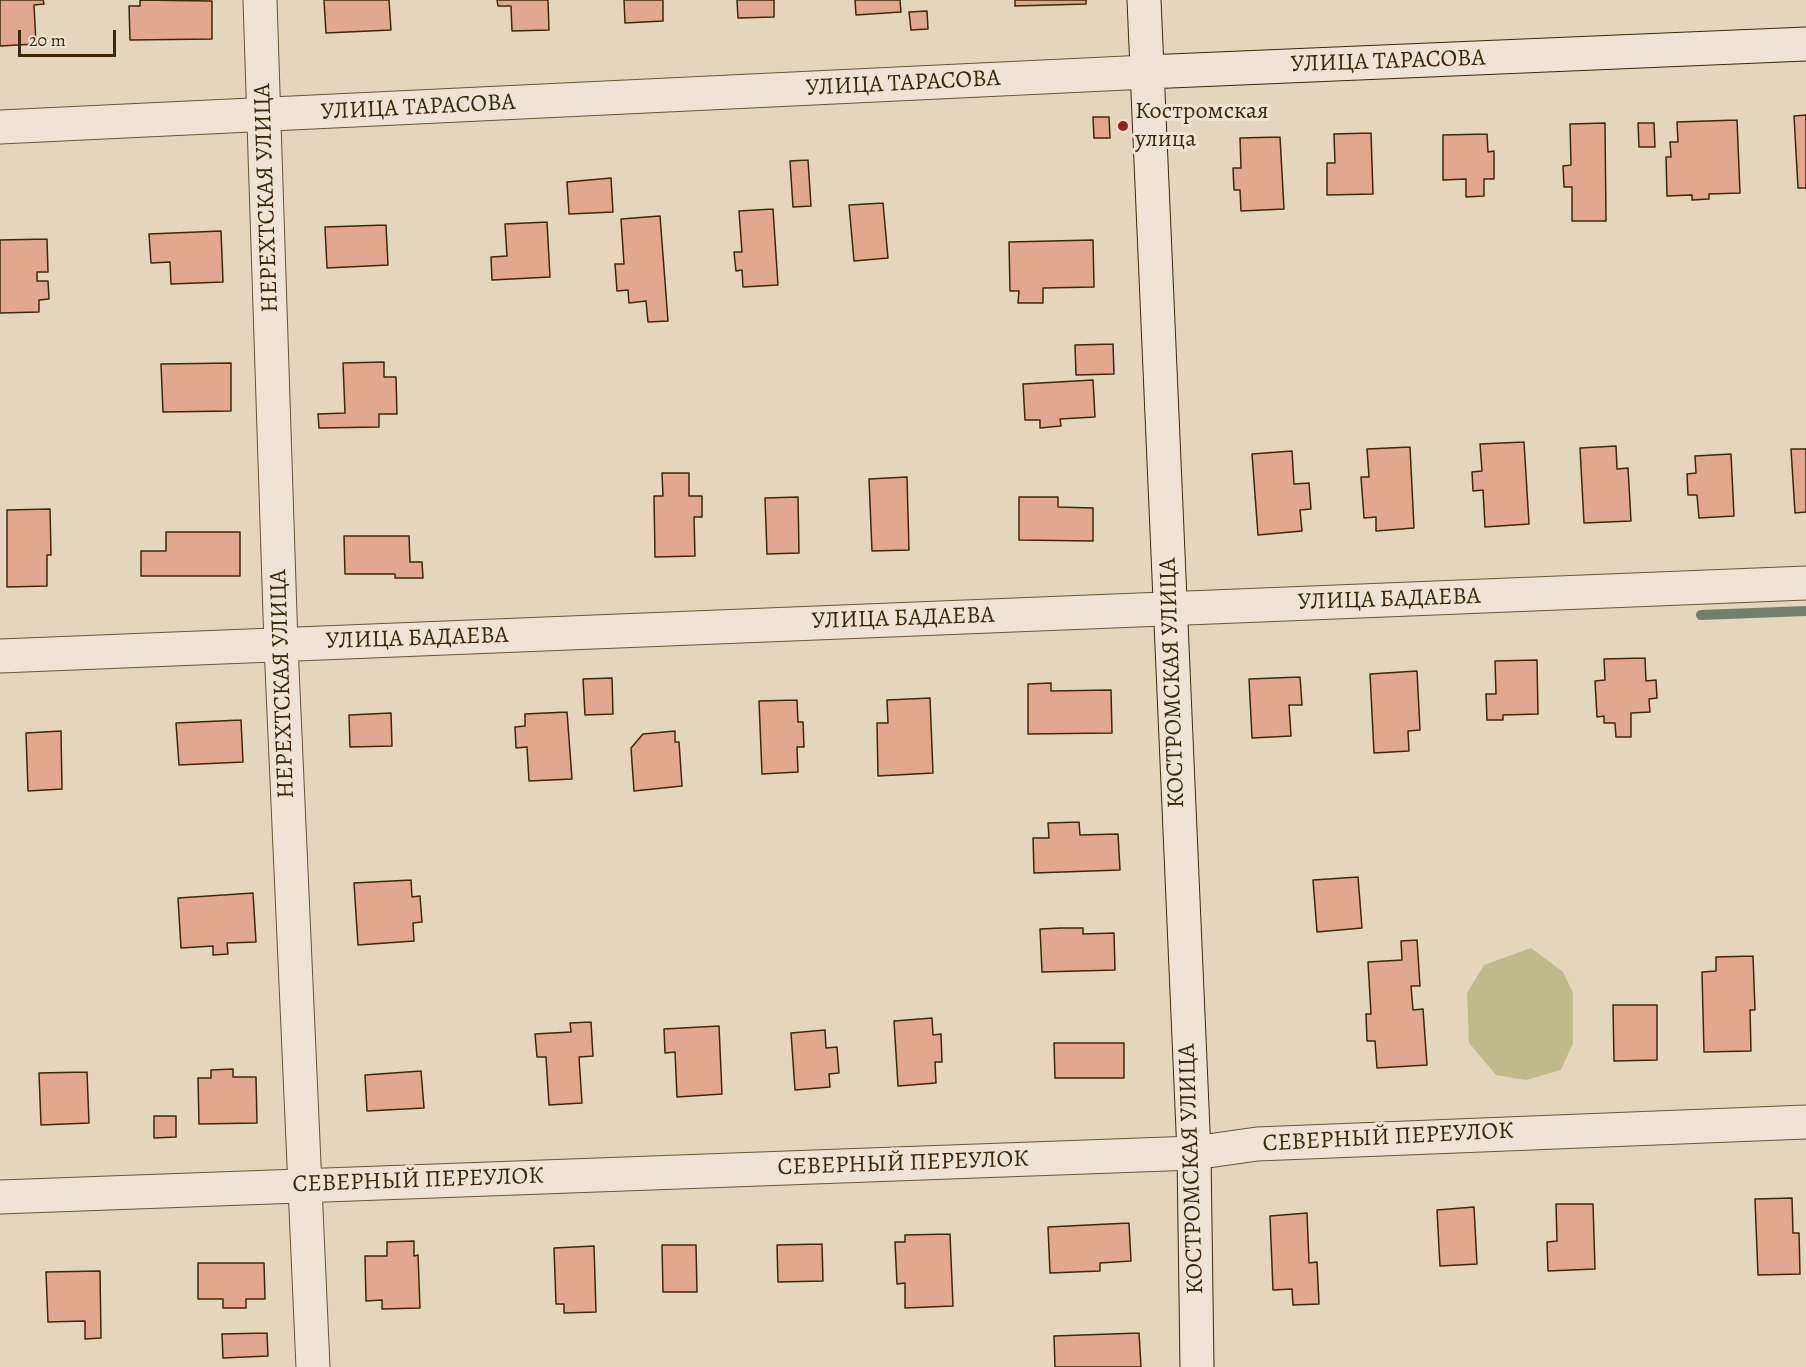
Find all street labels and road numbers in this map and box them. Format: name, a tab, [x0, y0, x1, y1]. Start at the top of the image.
street label: УЛИЦА ТАРАСОВА	[1290, 44, 1486, 80]
street label: УЛИЦА ТАРАСОВА	[805, 65, 1001, 103]
street label: НЕРЕХТСКАЯ УЛИЦА	[249, 83, 285, 313]
street label: УЛИЦА ТАРАСОВА	[320, 89, 516, 127]
street label: КОСТРОМСКАЯ УЛИЦА	[1154, 557, 1192, 809]
street label: НЕРЕХТСКАЯ УЛИЦА	[265, 569, 301, 799]
street label: УЛИЦА БАДАЕВА	[1297, 582, 1481, 618]
street label: УЛИЦА БАДАЕВА	[811, 601, 995, 637]
street label: УЛИЦА БАДАЕВА	[325, 621, 509, 657]
street label: КОСТРОМСКАЯ УЛИЦА	[1173, 1043, 1211, 1295]
street label: СЕВЕРНЫЙ ПЕРЕУЛОК	[1262, 1117, 1514, 1159]
street label: СЕВЕРНЫЙ ПЕРЕУЛОК	[777, 1145, 1029, 1183]
street label: СЕВЕРНЫЙ ПЕРЕУЛОК	[292, 1162, 544, 1200]

